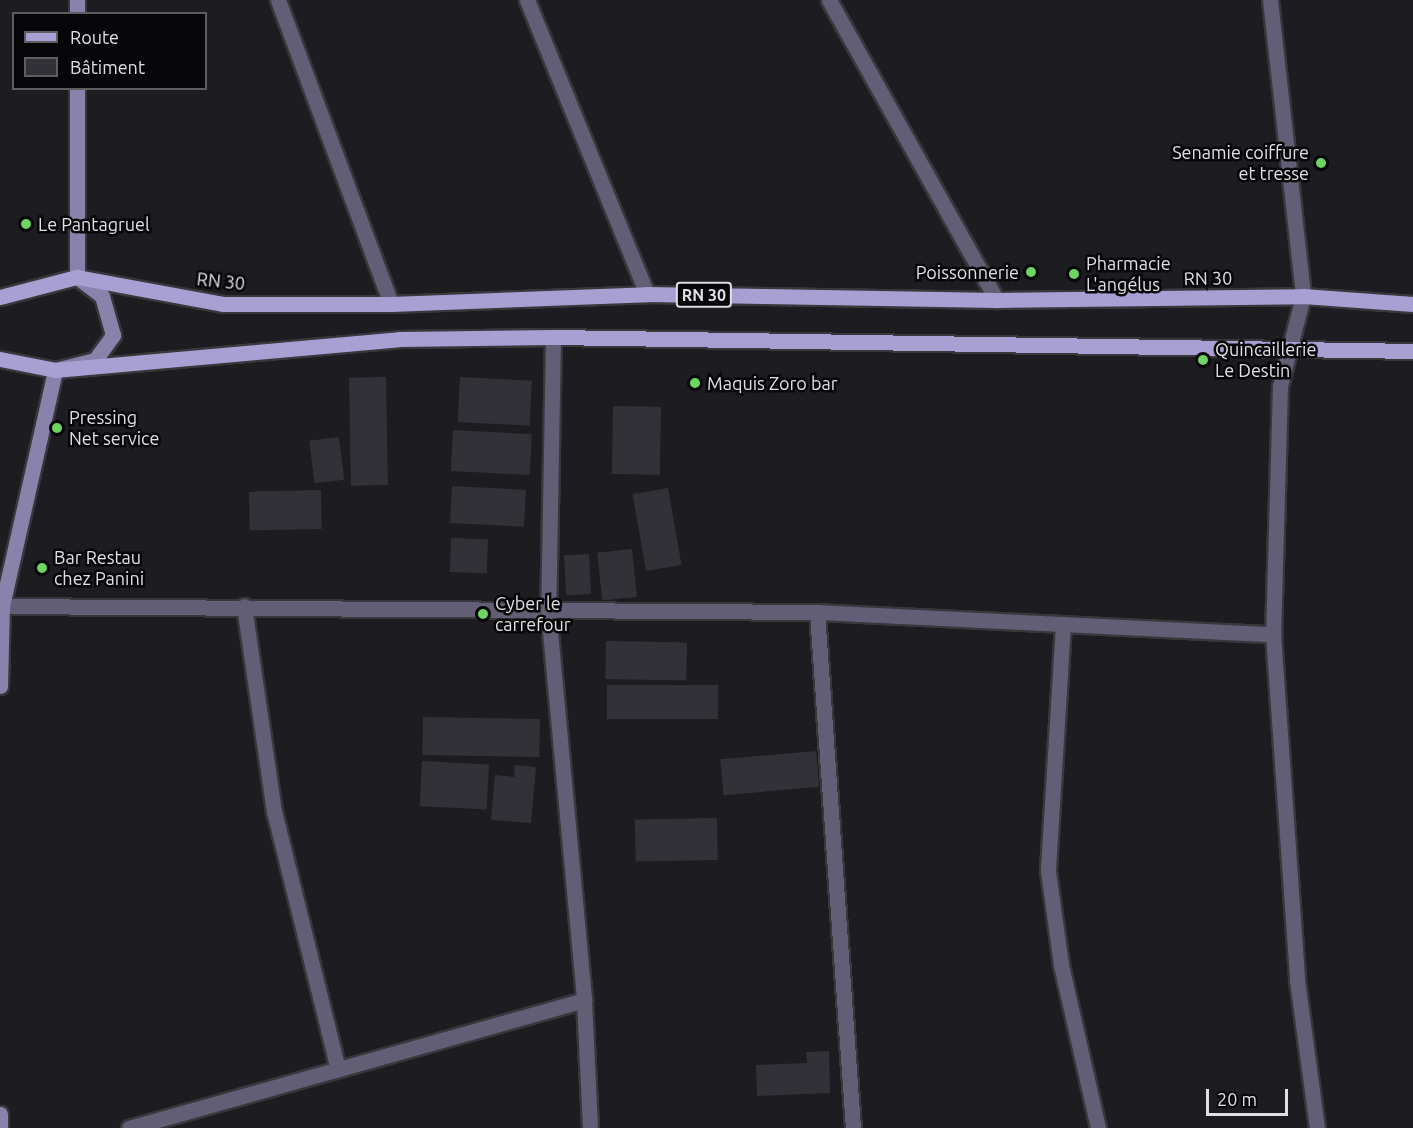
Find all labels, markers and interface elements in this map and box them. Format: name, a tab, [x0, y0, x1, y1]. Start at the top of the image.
legend	[12, 12, 207, 90]
text: Route	[70, 27, 119, 47]
text: Bâtiment	[70, 57, 145, 77]
place label: Senamie coiffure et tresse	[1172, 142, 1309, 184]
marker: Senamie coiffure et tresse	[1314, 156, 1328, 170]
place label: Le Pantagruel	[38, 213, 150, 235]
marker: Le Pantagruel	[19, 217, 33, 231]
place label: Pharmacie L'angélus	[1086, 253, 1171, 296]
place label: Poissonnerie	[916, 261, 1019, 283]
marker: Poissonnerie	[1024, 265, 1038, 279]
marker: Pharmacie L'angélus	[1067, 267, 1081, 281]
street label: RN 30	[1184, 267, 1232, 289]
street label: RN 30	[196, 268, 246, 294]
road number: RN 30	[676, 282, 732, 308]
place label: Quincaillerie Le Destin	[1215, 339, 1316, 382]
marker: Quincaillerie Le Destin	[1196, 353, 1210, 367]
place label: Maquis Zoro bar	[707, 372, 838, 394]
marker: Maquis Zoro bar	[688, 376, 702, 390]
place label: Pressing Net service	[69, 407, 159, 450]
marker: Pressing Net service	[50, 421, 64, 435]
place label: Bar Restau chez Panini	[54, 547, 144, 590]
marker: Bar Restau chez Panini	[35, 561, 49, 575]
place label: Cyber le carrefour	[495, 593, 571, 636]
marker: Cyber le carrefour	[476, 607, 490, 621]
scale bar	[1209, 1077, 1292, 1115]
text: 20 m	[1217, 1089, 1257, 1109]

